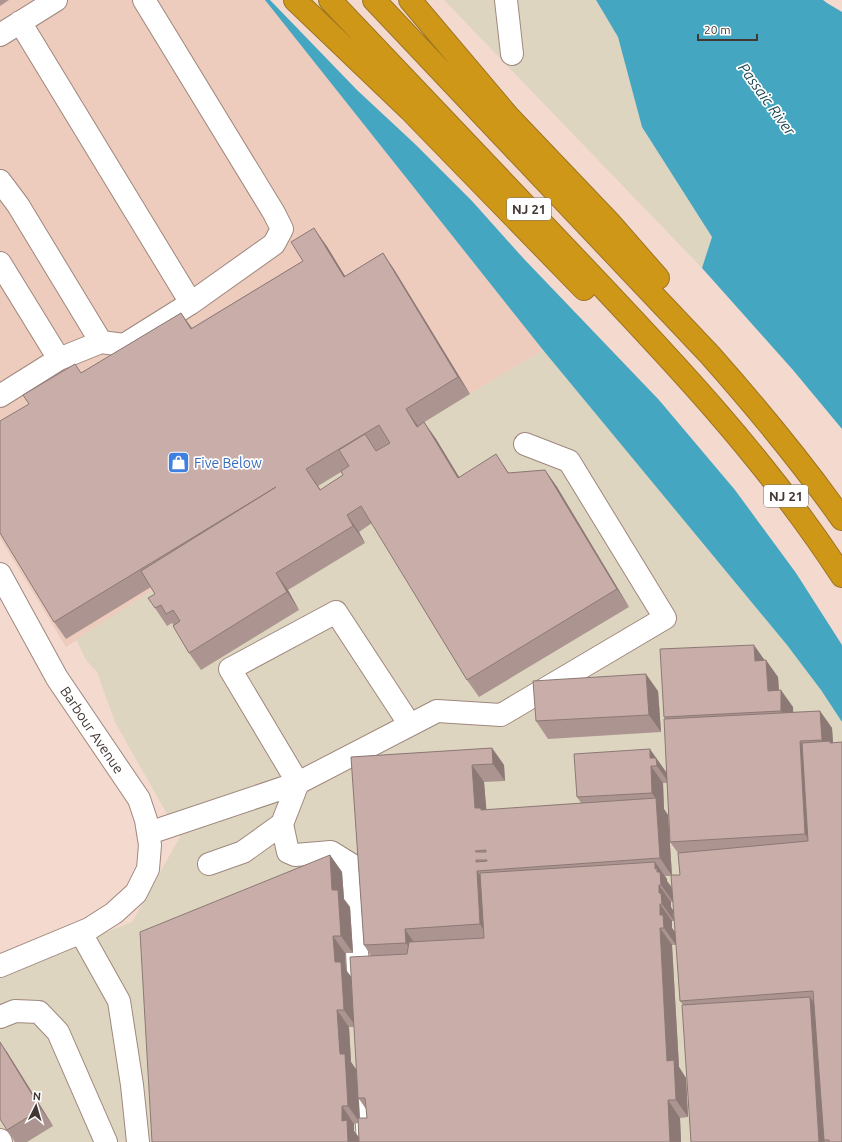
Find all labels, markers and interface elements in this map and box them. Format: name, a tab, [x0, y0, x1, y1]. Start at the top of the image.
scale bar	[698, 16, 757, 42]
text: 20 m	[704, 23, 731, 36]
water label: Passaic River	[735, 60, 800, 139]
road number: NJ 21	[507, 198, 551, 220]
shop icon: Five Below	[166, 450, 192, 476]
place label: Five Below	[194, 455, 262, 471]
road number: NJ 21	[764, 485, 808, 507]
street label: Barbour Avenue	[57, 683, 127, 777]
north arrow	[16, 1086, 56, 1126]
text: N	[32, 1090, 41, 1102]

